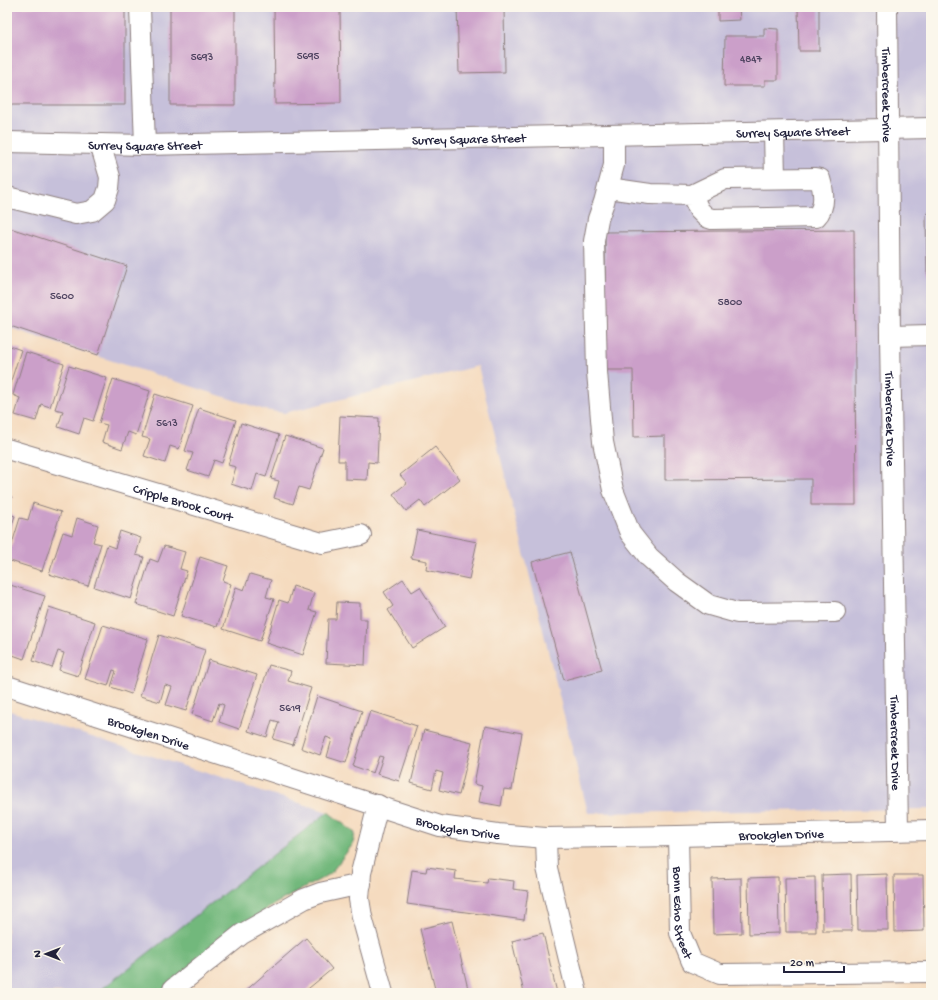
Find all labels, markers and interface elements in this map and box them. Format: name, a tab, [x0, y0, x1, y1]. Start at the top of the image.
street label: Timbercreek Drive	[877, 46, 893, 143]
house number: 5695	[297, 51, 320, 63]
house number: 5693	[191, 52, 214, 64]
house number: 4847	[740, 54, 762, 66]
street label: Surrey Square Street	[736, 125, 852, 142]
street label: Surrey Square Street	[412, 132, 528, 149]
street label: Surrey Square Street	[88, 139, 204, 155]
house number: 5600	[50, 291, 74, 303]
house number: 5800	[718, 297, 742, 309]
street label: Timbercreek Drive	[881, 370, 897, 467]
house number: 5613	[156, 418, 178, 430]
street label: Cripple Brook Court	[131, 482, 236, 526]
street label: Timbercreek Drive	[886, 694, 902, 791]
house number: 5619	[279, 703, 301, 715]
street label: Brookglen Drive	[104, 714, 191, 755]
street label: Brookglen Drive	[412, 813, 501, 844]
street label: Brookglen Drive	[737, 828, 824, 845]
street label: Bonn Echo Street	[669, 865, 695, 963]
north arrow	[26, 934, 66, 974]
scale bar	[784, 948, 844, 974]
text: N	[32, 950, 44, 958]
text: 20 m	[790, 957, 815, 971]

